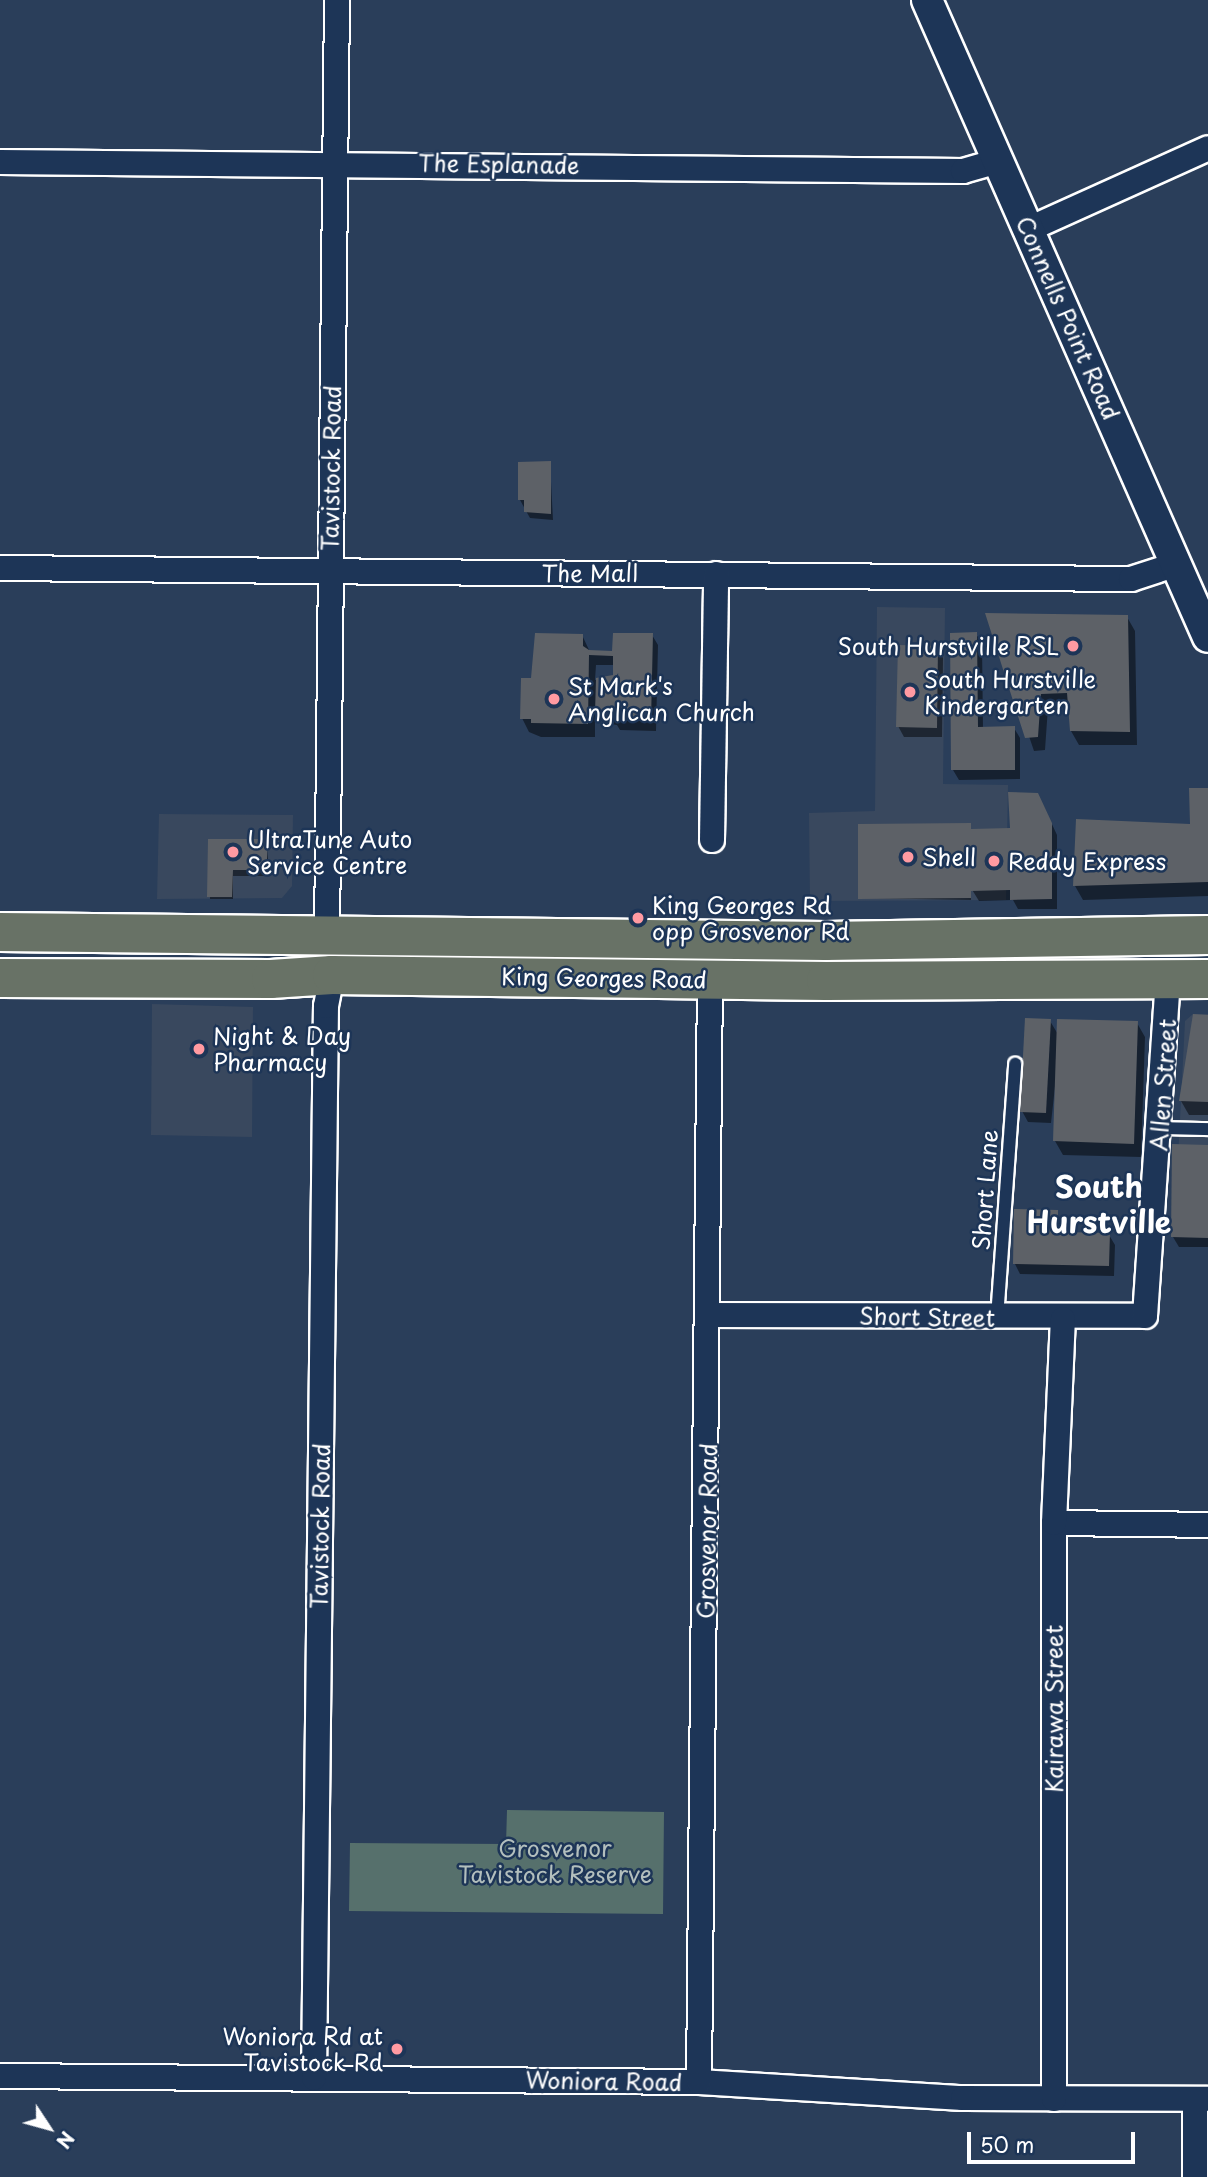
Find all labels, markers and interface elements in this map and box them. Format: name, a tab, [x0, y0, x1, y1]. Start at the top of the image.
street label: The Esplanade	[418, 149, 580, 179]
street label: Connells Point Road	[1010, 211, 1126, 425]
street label: Tavistock Road	[316, 385, 346, 551]
street label: The Mall	[541, 559, 639, 587]
place label: South Hurstville RSL	[833, 632, 1059, 660]
marker: South Hurstville RSL	[1065, 638, 1081, 654]
place label: South Hurstville Kindergarten	[924, 665, 1098, 719]
place label: St Mark's Anglican Church	[568, 672, 754, 726]
marker: South Hurstville Kindergarten	[902, 684, 918, 700]
marker: St Mark's Anglican Church	[546, 691, 562, 707]
place label: UltraTune Auto Service Centre	[247, 825, 415, 879]
place label: Shell	[922, 843, 976, 871]
marker: UltraTune Auto Service Centre	[225, 844, 241, 860]
place label: Reddy Express	[1008, 847, 1167, 875]
marker: Shell	[900, 849, 916, 865]
marker: Reddy Express	[986, 853, 1002, 869]
place label: King Georges Rd opp Grosvenor Rd	[652, 891, 850, 945]
marker: King Georges Rd opp Grosvenor Rd	[630, 910, 646, 926]
street label: King Georges Road	[500, 962, 708, 994]
street label: Allen Street	[1145, 1017, 1181, 1153]
place label: Night & Day Pharmacy	[213, 1022, 352, 1076]
marker: Night & Day Pharmacy	[191, 1041, 207, 1057]
street label: Short Lane	[967, 1128, 1003, 1252]
district label: South Hurstville	[1027, 1168, 1171, 1238]
street label: Short Street	[858, 1302, 996, 1332]
street label: Grosvenor Road	[692, 1442, 722, 1620]
street label: Tavistock Road	[305, 1443, 335, 1609]
street label: Kairawa Street	[1040, 1626, 1068, 1792]
park label: Grosvenor Tavistock Reserve	[459, 1834, 651, 1888]
place label: Woniora Rd at Tavistock Rd	[223, 2022, 383, 2076]
marker: Woniora Rd at Tavistock Rd	[389, 2041, 405, 2057]
street label: Woniora Road	[526, 2066, 682, 2096]
north arrow	[14, 2093, 84, 2163]
scale bar	[970, 2118, 1138, 2162]
text: N	[50, 2126, 82, 2155]
text: 50 m	[980, 2128, 1034, 2160]

